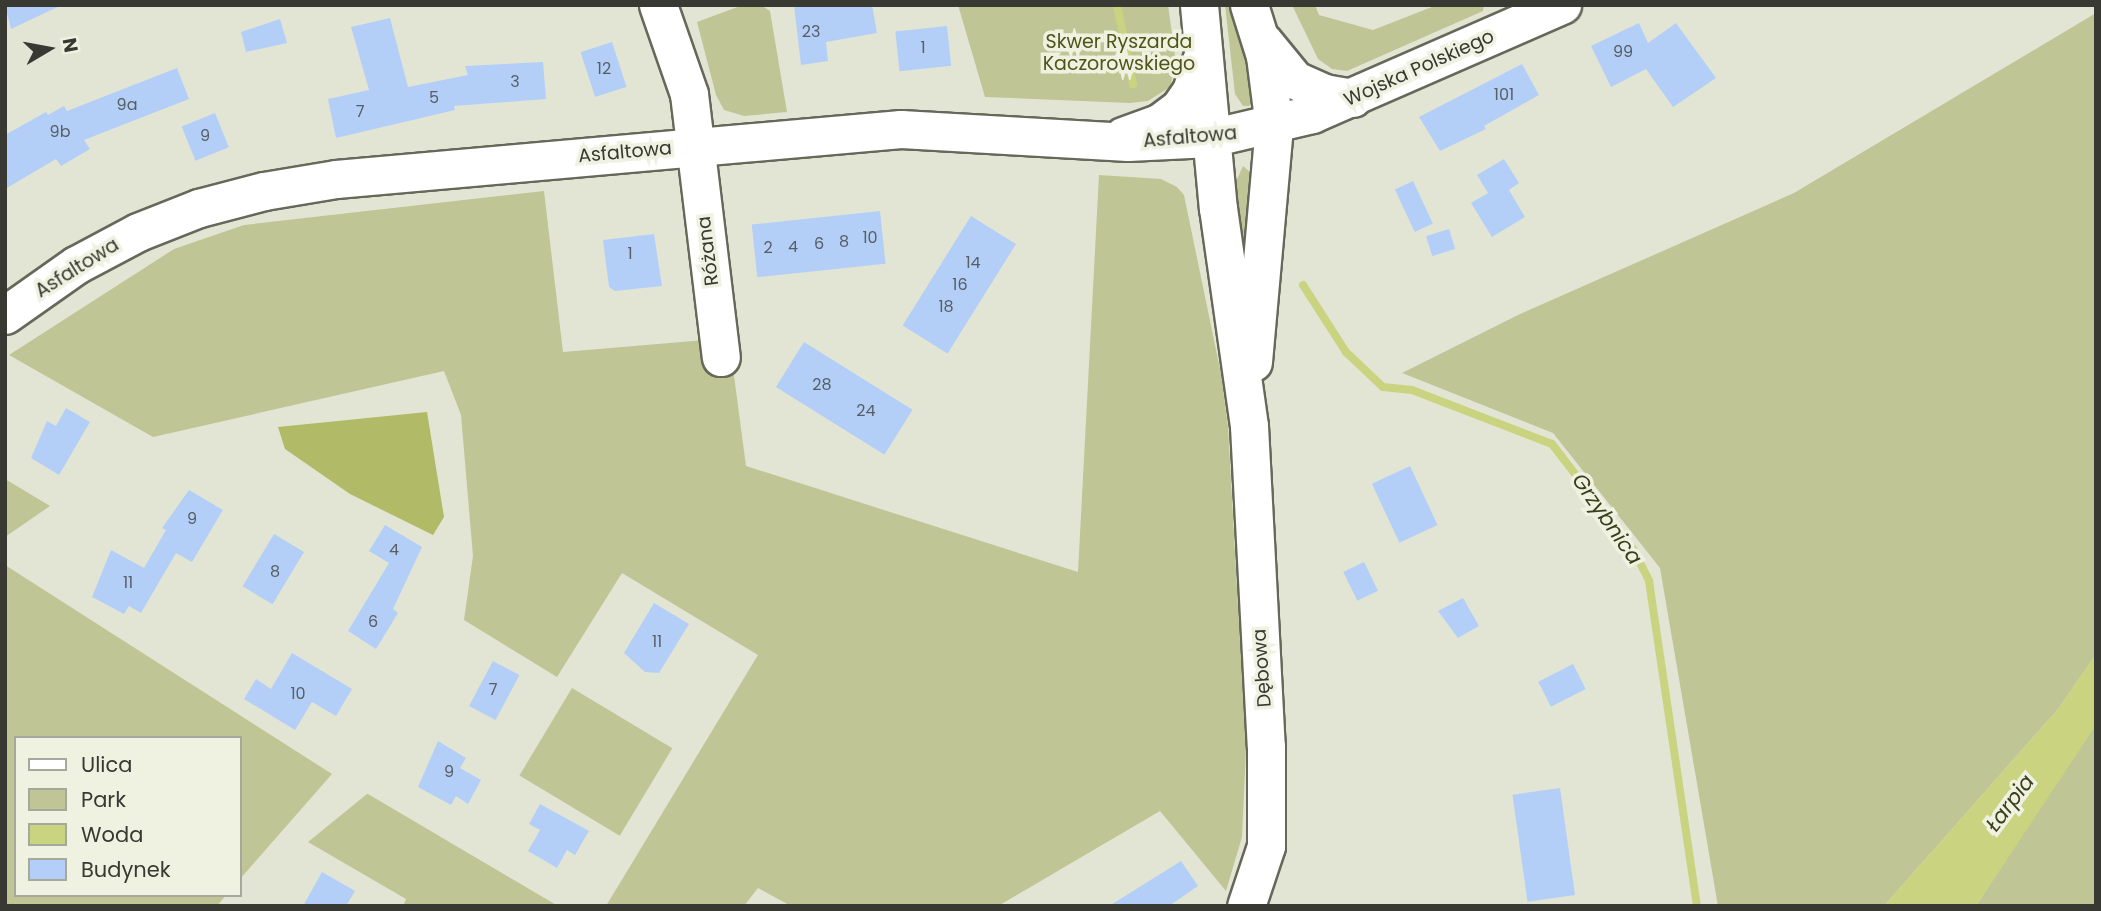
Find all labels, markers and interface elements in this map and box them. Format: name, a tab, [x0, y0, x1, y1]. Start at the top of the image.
north arrow	[14, 14, 84, 84]
house number: 23	[802, 22, 820, 42]
street label: Wojska Polskiego	[1340, 25, 1498, 111]
park label: Skwer Ryszarda Kaczorowskiego	[1043, 31, 1195, 75]
text: N	[56, 36, 85, 55]
house number: 1	[920, 38, 926, 58]
house number: 99	[1613, 42, 1633, 62]
house number: 12	[597, 59, 611, 79]
house number: 3	[510, 72, 520, 92]
house number: 101	[1494, 85, 1514, 105]
house number: 5	[429, 88, 439, 108]
house number: 9a	[117, 95, 137, 115]
house number: 7	[356, 102, 364, 122]
house number: 9b	[50, 122, 70, 142]
street label: Asfaltowa	[1142, 122, 1238, 152]
house number: 9	[200, 126, 210, 146]
street label: Asfaltowa	[577, 137, 673, 167]
street label: Różana	[692, 215, 724, 287]
house number: 10	[862, 228, 878, 248]
house number: 8	[839, 232, 849, 252]
street label: Asfaltowa	[31, 233, 123, 303]
house number: 6	[814, 234, 824, 254]
house number: 4	[788, 237, 798, 257]
house number: 2	[763, 238, 773, 258]
house number: 1	[627, 244, 633, 264]
house number: 14	[965, 253, 981, 273]
house number: 16	[952, 275, 968, 295]
house number: 18	[938, 297, 954, 317]
house number: 28	[812, 375, 832, 395]
house number: 24	[856, 401, 876, 421]
water label: Grzybnica	[1566, 469, 1648, 569]
house number: 9	[187, 509, 197, 529]
house number: 4	[389, 540, 399, 560]
house number: 8	[270, 562, 280, 582]
house number: 11	[123, 573, 133, 593]
house number: 6	[368, 612, 378, 632]
street label: Dębowa	[1248, 628, 1276, 708]
house number: 11	[652, 632, 662, 652]
house number: 7	[489, 680, 497, 700]
house number: 10	[290, 684, 306, 704]
legend	[14, 736, 242, 897]
text: Ulica	[81, 750, 132, 779]
house number: 9	[444, 762, 454, 782]
water label: Łarpia	[1980, 770, 2040, 836]
text: Park	[81, 785, 126, 814]
text: Woda	[81, 820, 143, 849]
text: Budynek	[81, 855, 171, 884]

